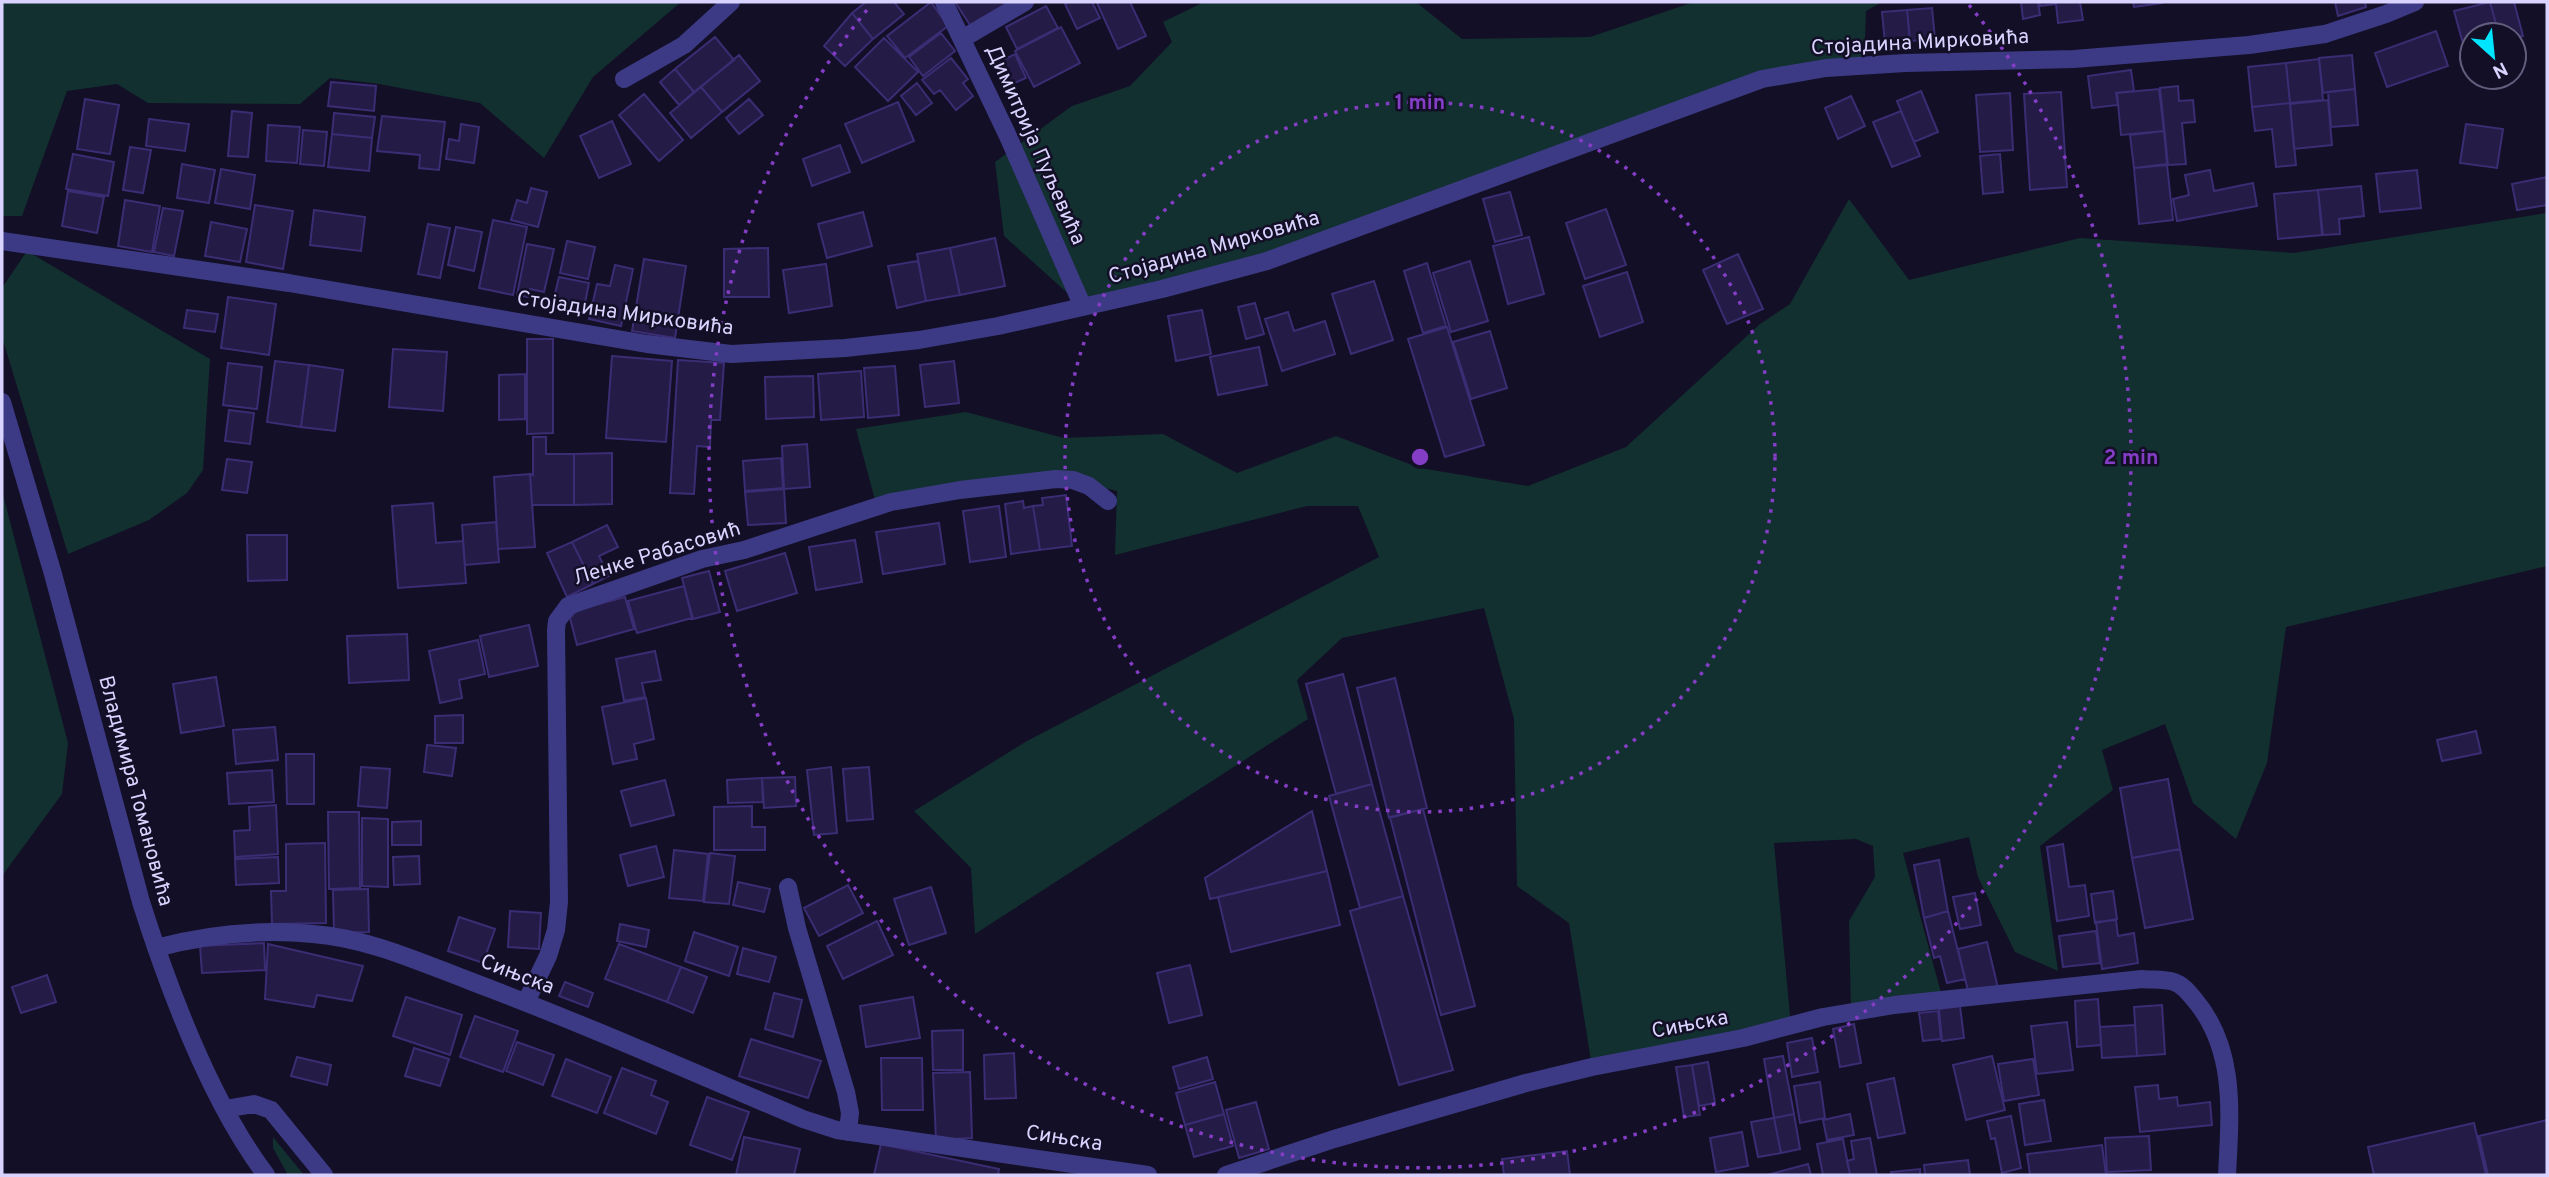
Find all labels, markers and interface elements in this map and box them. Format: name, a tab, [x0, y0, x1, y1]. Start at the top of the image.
north arrow	[2458, 21, 2528, 91]
street label: Стојадина Мирковића	[1810, 24, 2030, 62]
street label: Димитрија Пуљевића	[979, 41, 1091, 249]
text: N	[2488, 56, 2511, 83]
text: 1 min	[1395, 90, 1445, 117]
street label: Стојадина Мирковића	[1105, 205, 1323, 291]
street label: Стојадина Мирковића	[515, 285, 735, 343]
centre of rings	[1408, 445, 1432, 469]
text: 2 min	[2104, 445, 2158, 472]
street label: Ленке Рабасовић	[570, 516, 744, 592]
street label: Владимира Томановића	[91, 673, 179, 909]
street label: Сињска	[476, 949, 558, 1001]
street label: Сињска	[1649, 1004, 1731, 1046]
street label: Сињска	[1024, 1120, 1104, 1158]

